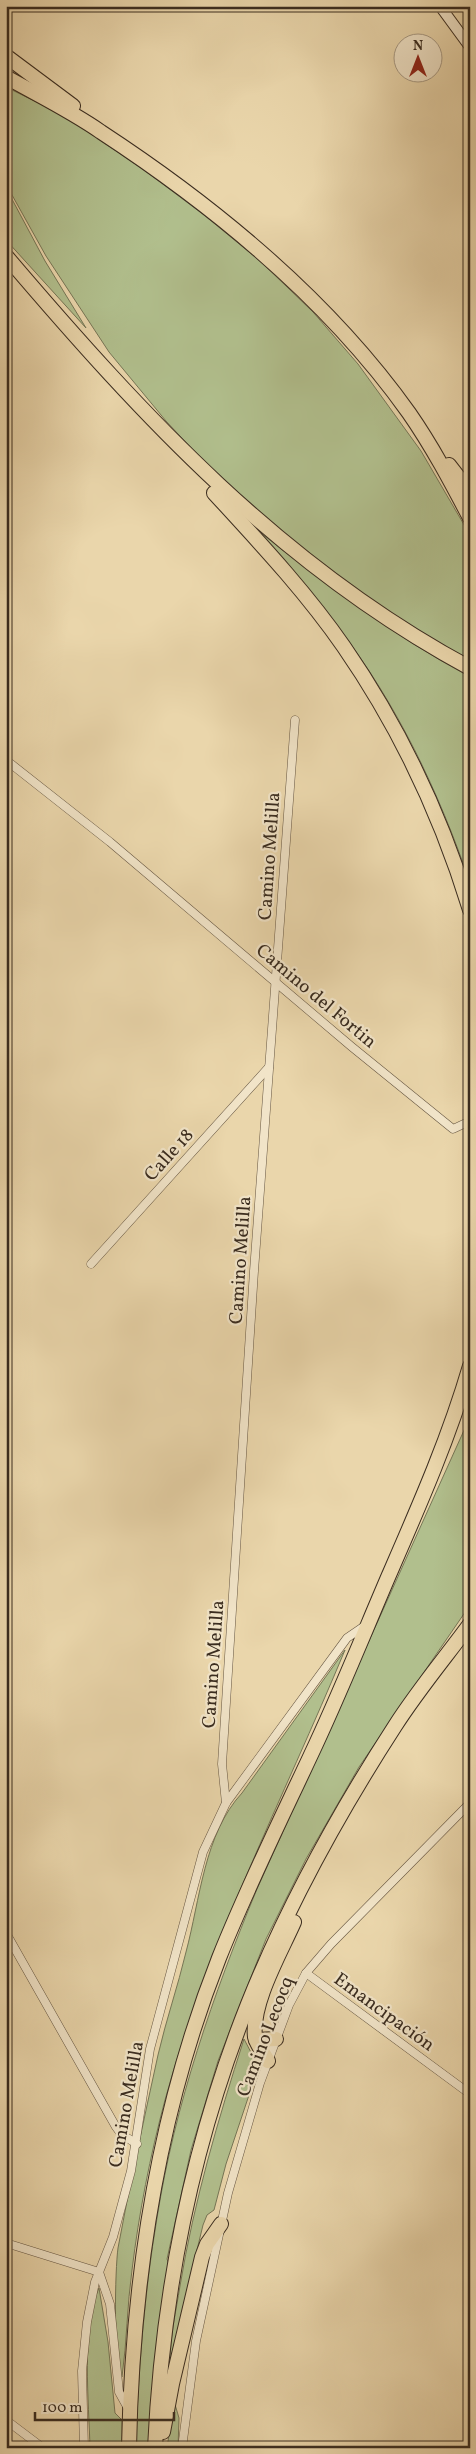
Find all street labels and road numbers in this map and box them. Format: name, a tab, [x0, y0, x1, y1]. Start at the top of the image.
street label: Camino Melilla	[253, 791, 287, 921]
street label: Camino del Fortin	[250, 938, 382, 1055]
street label: Calle 18	[139, 1123, 200, 1187]
street label: Camino Melilla	[224, 1195, 258, 1325]
street label: Camino Melilla	[197, 1599, 231, 1729]
street label: Emancipación	[328, 1967, 440, 2058]
street label: Camino Lecocq	[231, 1972, 301, 2101]
street label: Camino Melilla	[103, 2039, 151, 2170]

